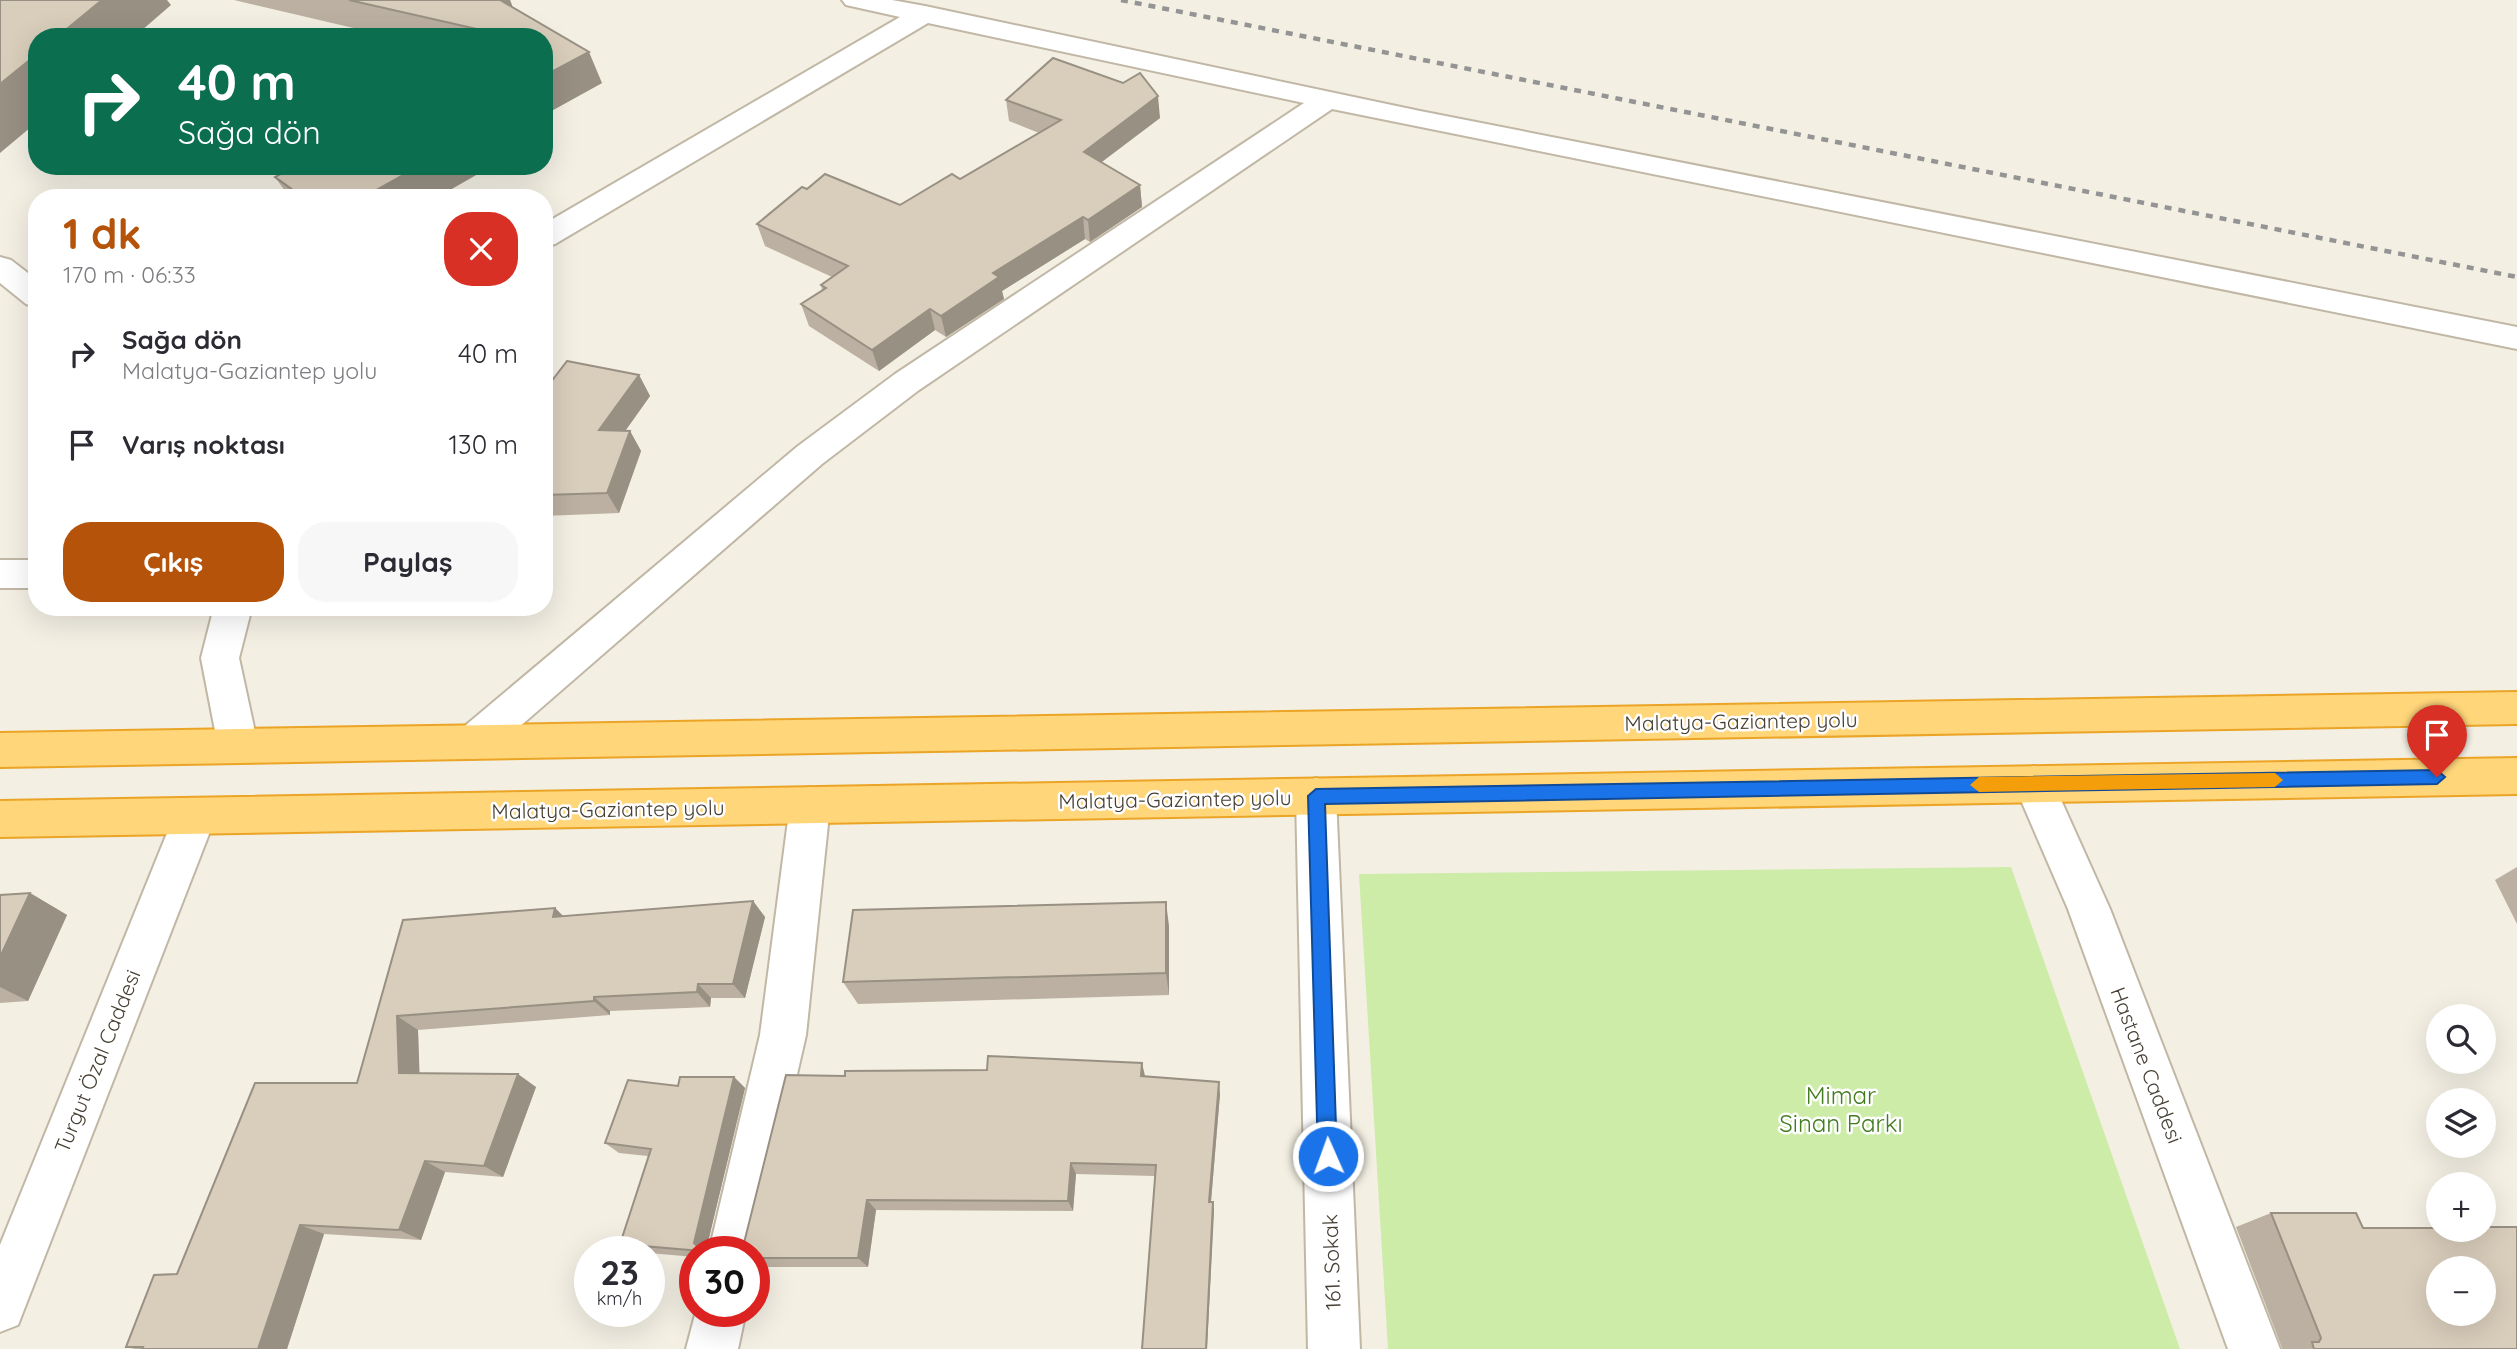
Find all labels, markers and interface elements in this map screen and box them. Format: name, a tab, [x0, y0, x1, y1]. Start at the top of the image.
text: 40 m	[178, 51, 296, 112]
icon: right	[63, 56, 154, 147]
text: Sağa dön	[178, 112, 321, 152]
text: 1 dk	[63, 207, 141, 260]
button: close	[444, 212, 518, 286]
text: 170 m · 06:33	[63, 260, 196, 289]
text: Sağa dön	[122, 323, 242, 356]
icon: right	[63, 335, 101, 373]
text: 40 m	[458, 337, 518, 370]
text: Malatya-Gaziantep yolu	[122, 356, 377, 385]
icon: arrive	[63, 426, 101, 464]
text: Varış noktası	[122, 428, 285, 461]
text: 130 m	[448, 428, 518, 461]
button: Çıkış	[63, 522, 284, 602]
button: Paylaş	[298, 522, 518, 602]
pin	[2407, 705, 2467, 777]
street label: Malatya-Gaziantep yolu	[1624, 706, 1858, 736]
icon: arrive	[2418, 716, 2456, 754]
street label: Malatya-Gaziantep yolu	[1058, 784, 1292, 814]
street label: Malatya-Gaziantep yolu	[491, 794, 725, 824]
street label: Turgut Özal Caddesi	[48, 966, 146, 1156]
street label: Hastane Caddesi	[2105, 983, 2189, 1147]
map controls	[2426, 1004, 2496, 1326]
button: search	[2426, 1004, 2496, 1074]
park label: Mimar Sinan Parkı	[1779, 1080, 1903, 1138]
button: layers	[2426, 1088, 2496, 1158]
position arrow	[1291, 1119, 1365, 1193]
button: +	[2426, 1172, 2496, 1242]
street label: 161. Sokak	[1316, 1214, 1346, 1310]
speed limit sign: 30	[679, 1236, 770, 1327]
text: 23	[600, 1250, 639, 1294]
button: −	[2426, 1256, 2496, 1326]
text: km/h	[597, 1287, 642, 1310]

